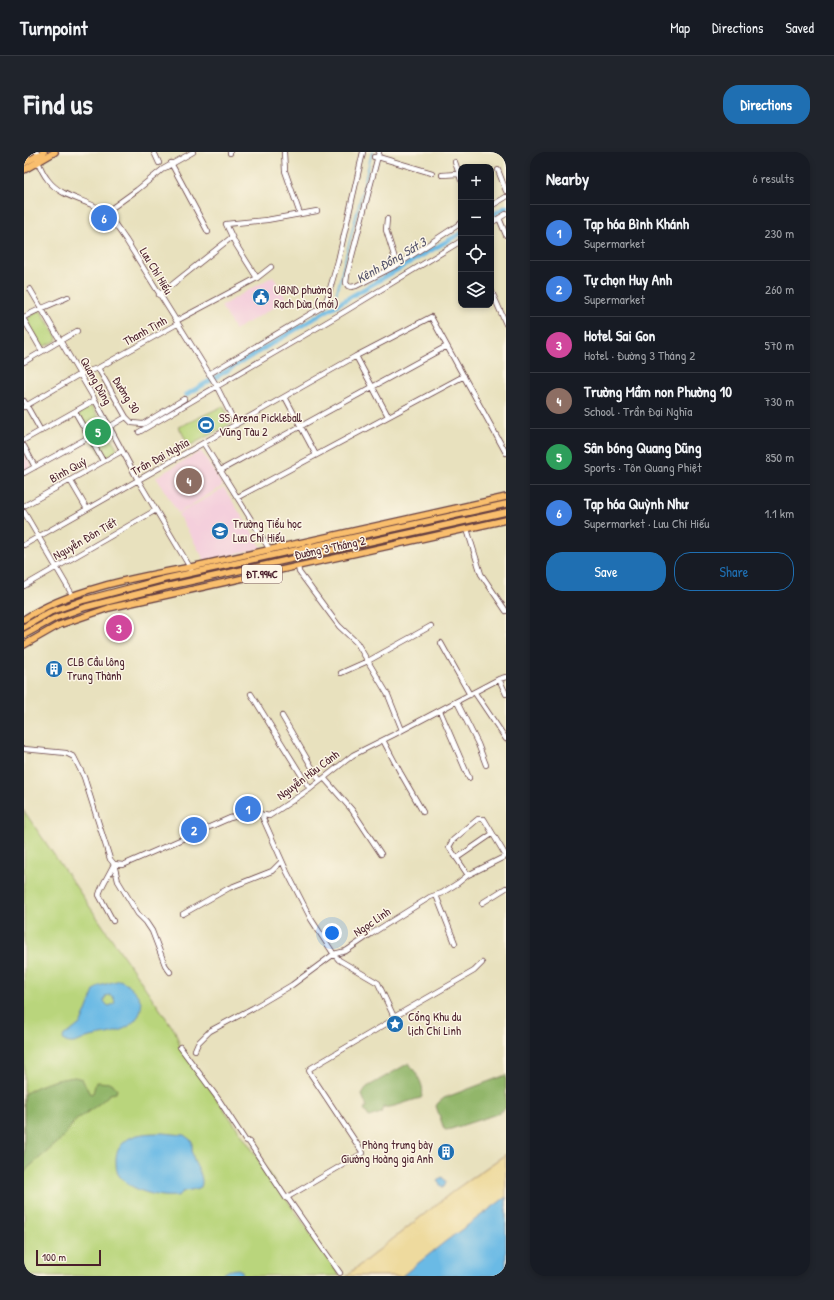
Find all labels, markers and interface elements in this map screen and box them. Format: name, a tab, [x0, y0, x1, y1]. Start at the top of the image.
text: Turnpoint	[20, 15, 88, 41]
text: Map	[670, 18, 690, 37]
text: Directions	[712, 18, 763, 37]
text: Saved	[785, 18, 814, 37]
text: Find us	[24, 85, 93, 123]
button: Directions	[723, 85, 810, 124]
map controls	[458, 164, 494, 308]
button: +	[458, 164, 494, 200]
text: Nearby	[546, 167, 589, 190]
text: 6 results	[753, 169, 794, 187]
button: −	[458, 200, 494, 236]
pin: 6	[91, 203, 117, 233]
text: Tạp hóa Bình Khánh	[584, 213, 689, 234]
text: 1	[557, 224, 561, 242]
text: 230 m	[764, 224, 794, 242]
water label: Kênh Đồng Sát 3	[353, 232, 431, 288]
text: Supermarket	[584, 234, 645, 252]
button: locate	[458, 236, 494, 272]
street label: Lưu Chí Hiếu	[136, 244, 177, 297]
text: Tự chọn Huy Anh	[584, 269, 672, 290]
button: layers	[458, 272, 494, 308]
text: 2	[556, 280, 562, 298]
text: 260 m	[765, 280, 794, 298]
place label: UBND phường Rạch Dừa (mới)	[274, 281, 339, 312]
public building icon: UBND phường Rạch Dừa (mới)	[251, 287, 271, 307]
text: Supermarket	[584, 290, 645, 308]
street label: Thanh Tịnh	[120, 312, 170, 349]
text: Hotel Sai Gon	[584, 325, 655, 346]
text: 3	[556, 336, 562, 354]
text: 570 m	[764, 336, 794, 354]
text: Hotel · Đường 3 Tháng 2	[584, 346, 695, 364]
street label: Quang Dũng	[76, 354, 117, 408]
street label: Đường 30	[108, 373, 144, 416]
text: Trường Mầm non Phường 10	[584, 381, 732, 402]
text: 4	[557, 392, 561, 410]
text: 730 m	[764, 392, 794, 410]
text: School · Trần Đại Nghĩa	[584, 402, 692, 420]
place label: SS Arena Pickleball Vũng Tàu 2	[219, 409, 303, 440]
sports icon: SS Arena Pickleball Vũng Tàu 2	[196, 415, 216, 435]
pin: 5	[85, 417, 111, 447]
street label: Trần Đại Nghĩa	[128, 433, 192, 480]
text: Sân bóng Quang Dũng	[584, 437, 701, 458]
text: 5	[556, 448, 562, 466]
text: 850 m	[765, 448, 794, 466]
street label: Bình Quý	[46, 452, 89, 487]
text: Sports · Tôn Quang Phiệt	[584, 458, 702, 476]
pin: 4	[176, 466, 202, 496]
text: Tạp hóa Quỳnh Như	[584, 493, 687, 514]
text: 6	[556, 504, 562, 522]
text: 1.1 km	[765, 504, 794, 522]
street label: Nguyễn Đôn Tiết	[50, 513, 121, 564]
text: Supermarket · Lưu Chí Hiếu	[584, 514, 710, 532]
place label: Trường Tiểu học Lưu Chí Hiếu	[233, 515, 302, 546]
school or university icon: Trường Tiểu học Lưu Chí Hiếu	[210, 521, 230, 541]
street label: Đường 3 Tháng 2	[293, 532, 367, 563]
button: Save	[546, 552, 666, 591]
button: Share	[674, 552, 794, 591]
road number: ĐT.994C	[242, 565, 282, 583]
pin: 3	[106, 613, 132, 643]
place label: CLB Cầu lông Trung Thành	[67, 653, 125, 684]
building icon: CLB Cầu lông Trung Thành	[44, 659, 64, 679]
street label: Nguyễn Hữu Cảnh	[273, 745, 342, 804]
pin: 1	[235, 794, 261, 824]
pin: 2	[181, 815, 207, 845]
street label: Ngọc Linh	[350, 903, 394, 940]
your location	[322, 923, 342, 943]
place label: Cổng Khu du lịch Chí Linh	[408, 1008, 461, 1039]
place icon: Cổng Khu du lịch Chí Linh	[385, 1014, 405, 1034]
place label: Phòng trưng bày Giường Hoàng gia Anh	[341, 1136, 433, 1167]
building icon: Phòng trưng bày Giường Hoàng gia Anh	[436, 1142, 456, 1162]
scale bar	[36, 1248, 101, 1267]
text: 100 m	[42, 1250, 66, 1264]

